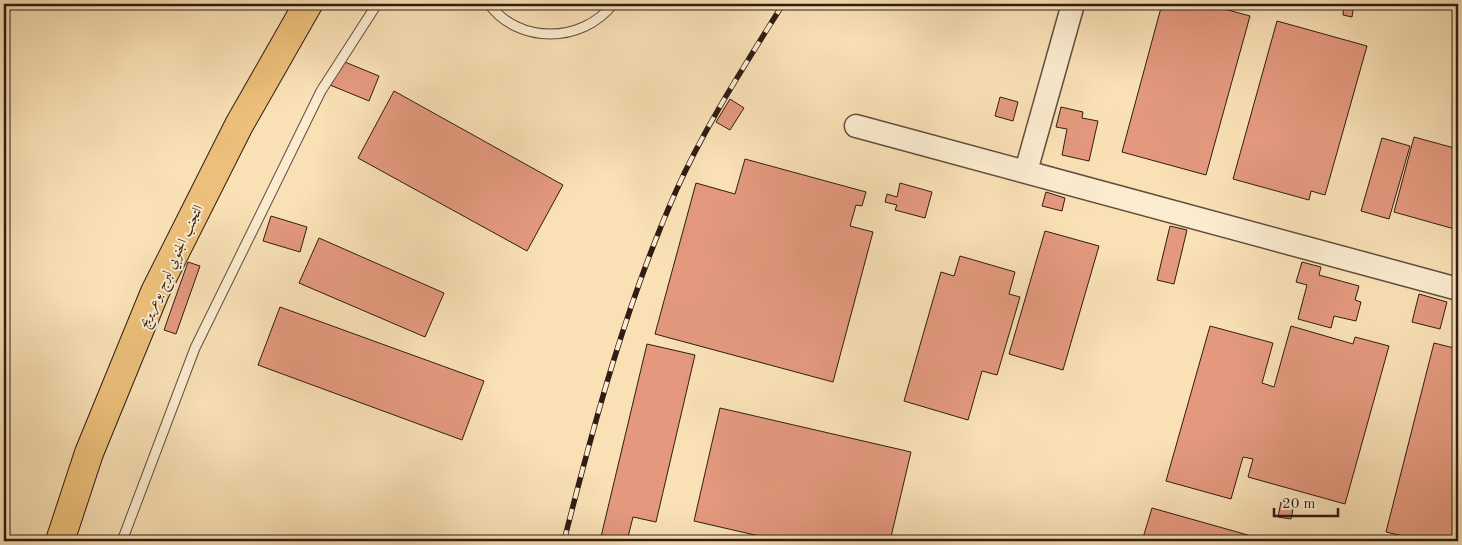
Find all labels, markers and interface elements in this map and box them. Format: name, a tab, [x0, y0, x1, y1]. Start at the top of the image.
street label: التجنب الجنوبي لبرج بوعريريج	[136, 203, 210, 332]
scale bar	[1274, 485, 1338, 517]
text: 20 m	[1282, 497, 1316, 512]

